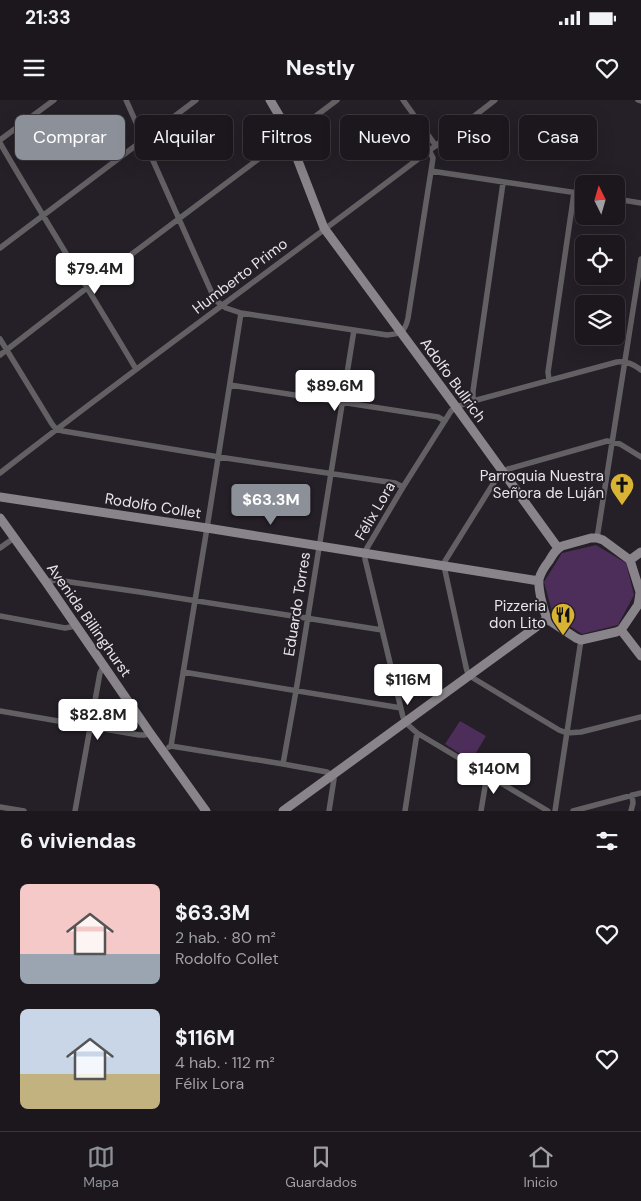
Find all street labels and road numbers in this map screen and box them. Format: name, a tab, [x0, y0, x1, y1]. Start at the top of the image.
street label: Humberto Primo	[188, 234, 292, 318]
street label: Adolfo Bullrich	[416, 334, 490, 426]
street label: Félix Lora	[350, 478, 400, 544]
street label: Rodolfo Collet	[103, 489, 203, 523]
street label: Eduardo Torres	[279, 551, 315, 657]
street label: Avenida Billinghurst	[42, 559, 136, 681]

